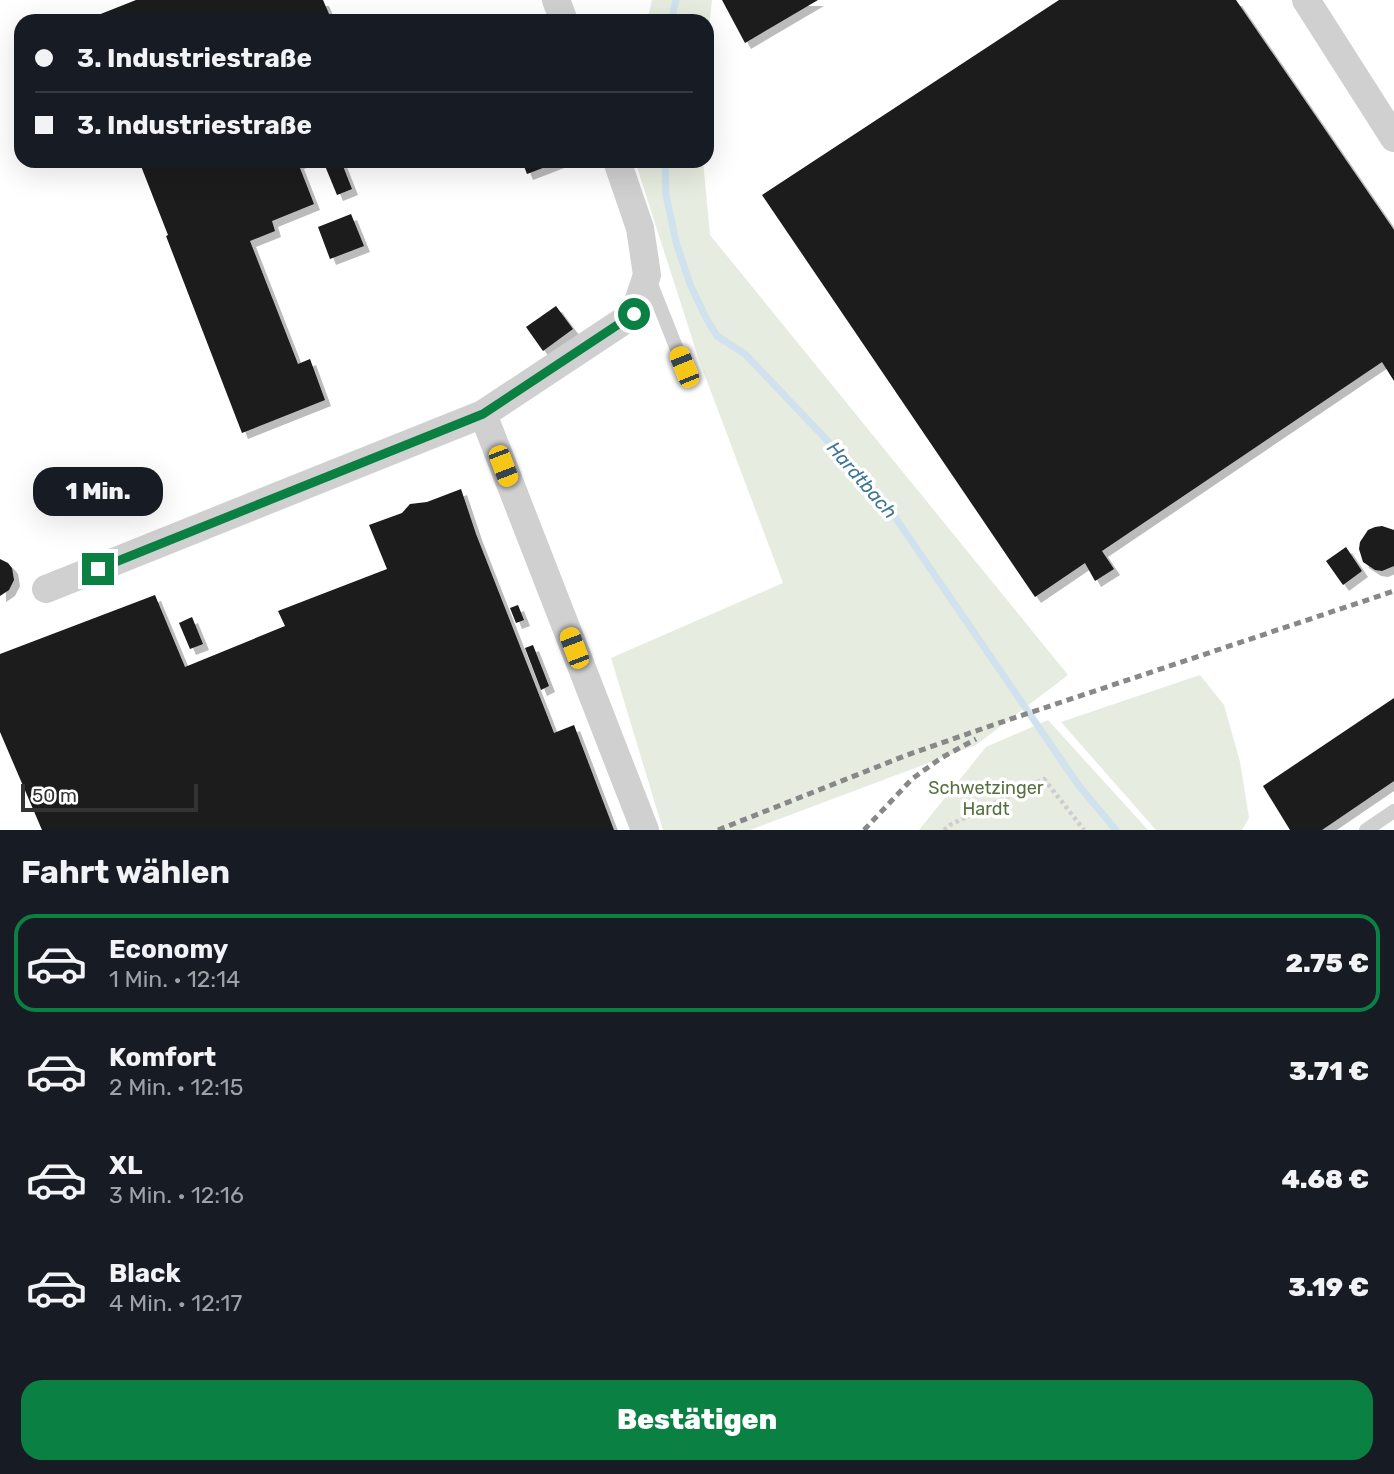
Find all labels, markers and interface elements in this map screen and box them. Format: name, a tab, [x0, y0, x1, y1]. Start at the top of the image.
text: 3. Industriestraße	[77, 43, 312, 74]
text: 3. Industriestraße	[77, 110, 312, 141]
route start	[618, 298, 650, 330]
car	[667, 344, 702, 390]
water label: Hardtbach	[822, 437, 902, 523]
car	[486, 443, 521, 489]
callout: 1 Min.	[33, 468, 163, 516]
text: 1 Min.	[65, 477, 131, 505]
route end	[82, 553, 114, 585]
car	[557, 625, 592, 671]
park label: Schwetzinger Hardt	[928, 777, 1044, 820]
scale bar	[21, 781, 198, 813]
text: 50 m	[32, 784, 77, 807]
text: Fahrt wählen	[21, 853, 230, 891]
icon: car	[25, 932, 88, 995]
text: Economy	[109, 934, 228, 965]
text: 2.75 €	[1285, 948, 1369, 979]
text: 1 Min. · 12:14	[109, 965, 240, 993]
icon: car	[25, 1040, 88, 1103]
text: Komfort	[109, 1042, 216, 1073]
text: 3.71 €	[1289, 1056, 1369, 1087]
text: 2 Min. · 12:15	[109, 1073, 243, 1101]
icon: car	[25, 1148, 88, 1211]
text: XL	[109, 1150, 142, 1181]
text: 4.68 €	[1281, 1164, 1369, 1195]
text: 3 Min. · 12:16	[109, 1181, 244, 1209]
icon: car	[25, 1256, 88, 1319]
text: Black	[109, 1258, 181, 1289]
text: 3.19 €	[1288, 1272, 1369, 1303]
text: 4 Min. · 12:17	[109, 1289, 242, 1317]
button: Bestätigen	[21, 1380, 1373, 1460]

